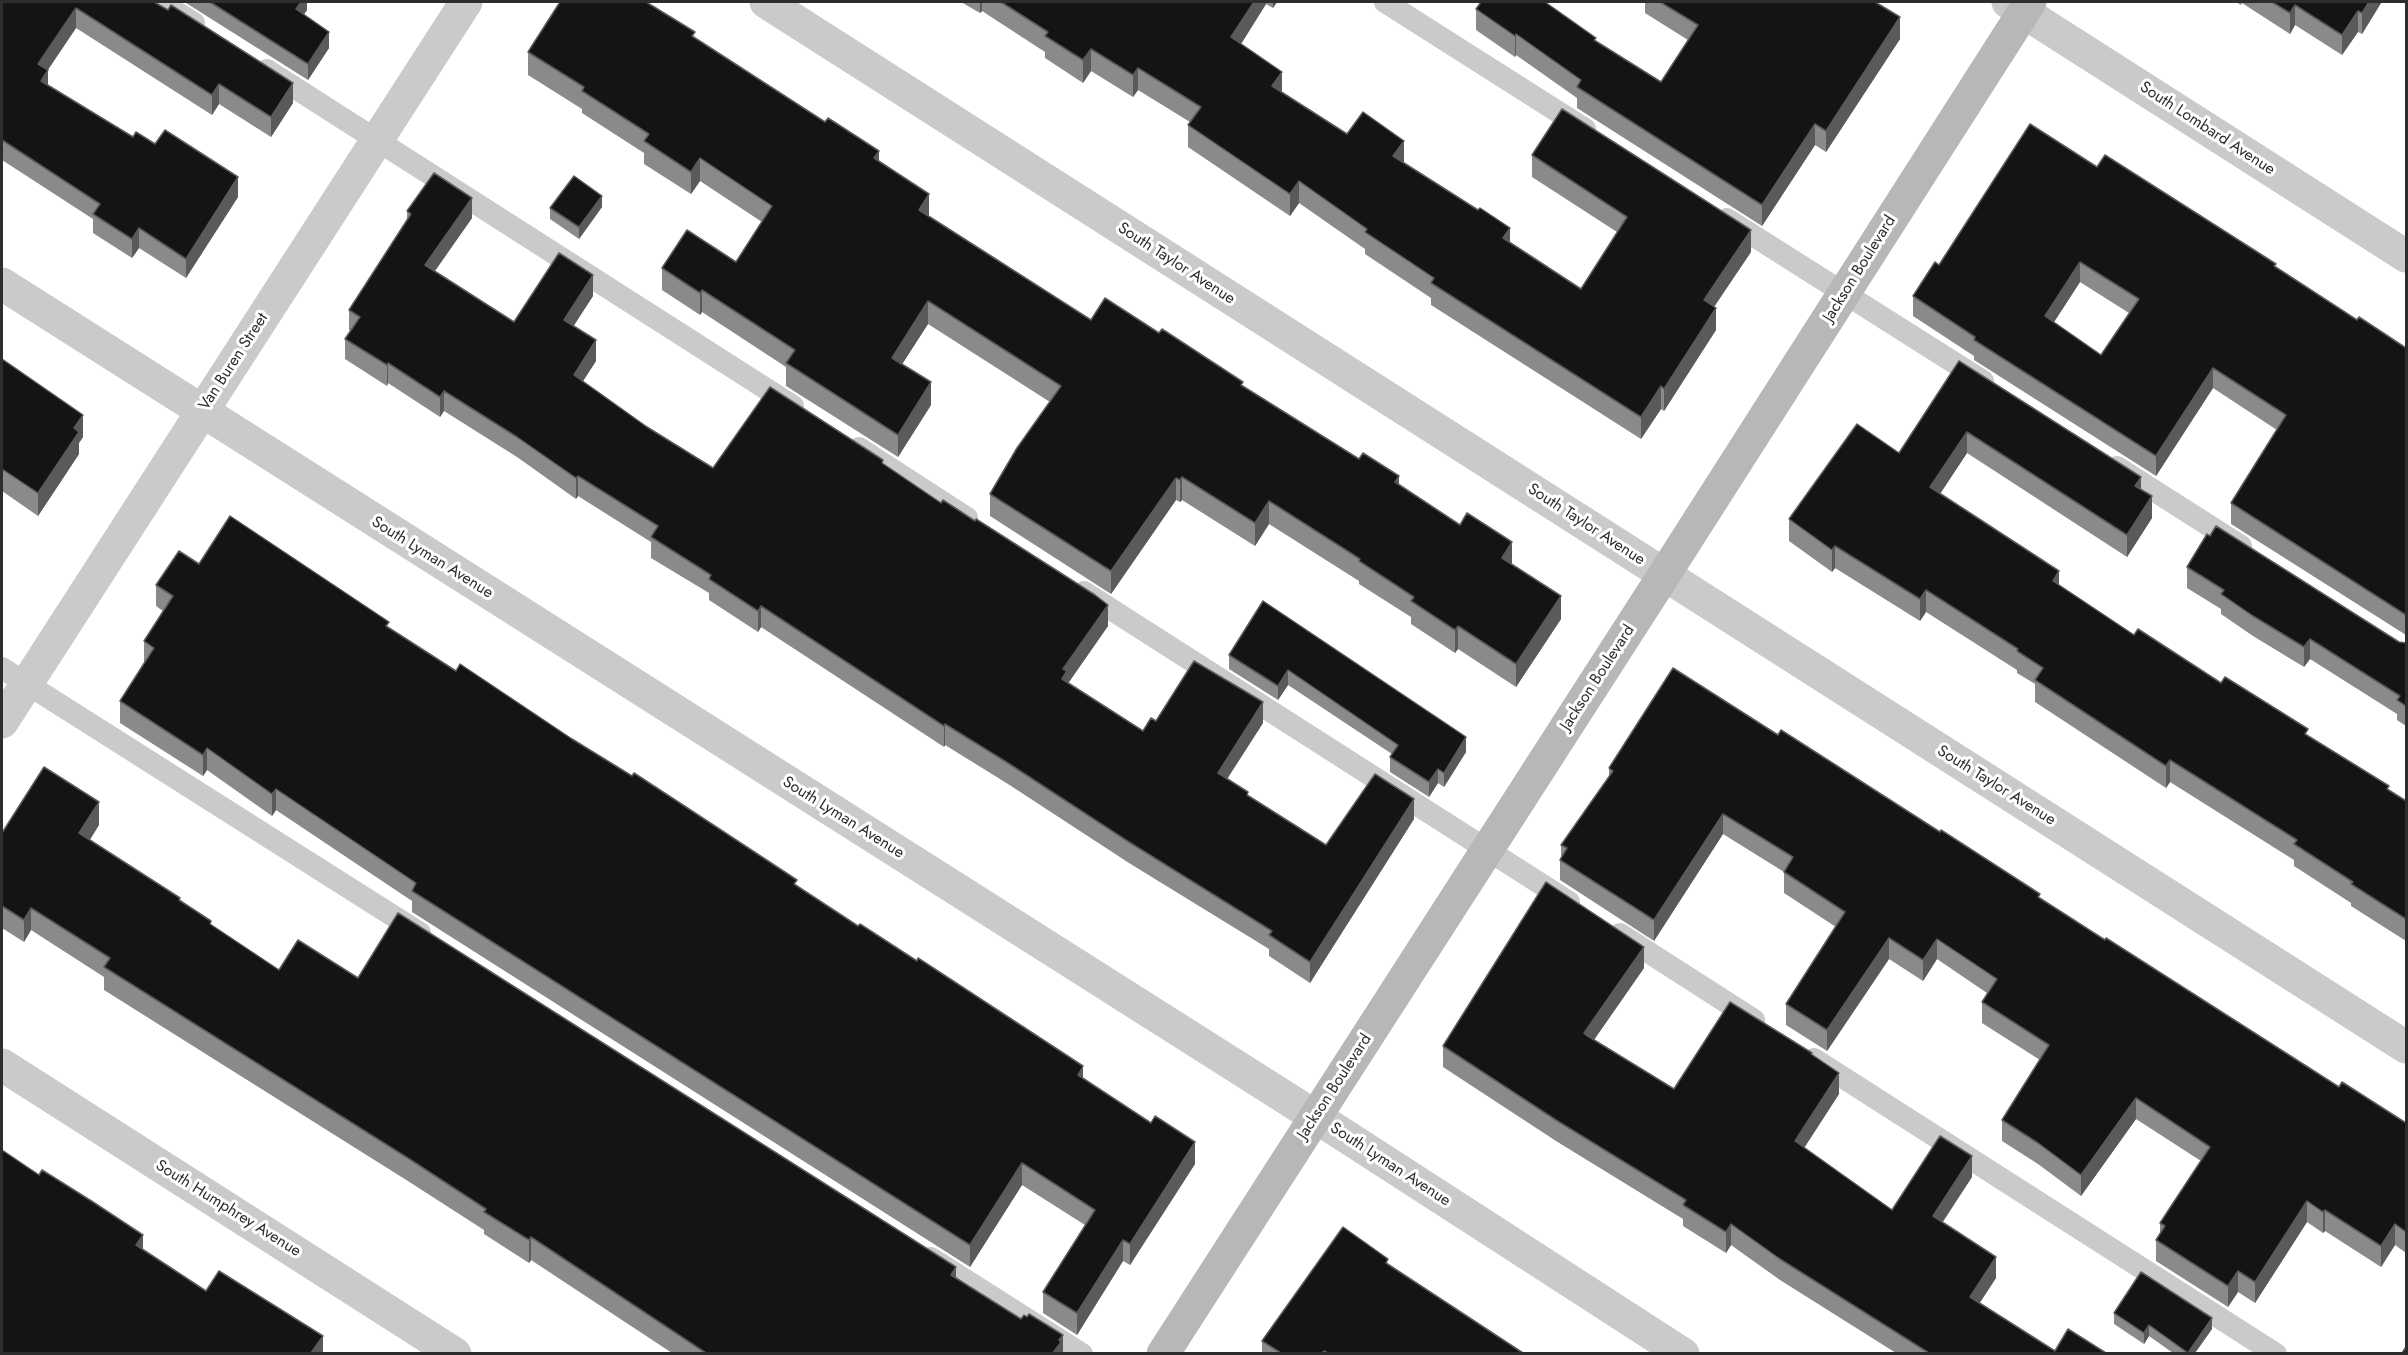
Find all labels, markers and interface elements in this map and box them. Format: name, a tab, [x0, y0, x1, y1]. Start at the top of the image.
street label: South Lombard Avenue	[2136, 78, 2278, 180]
street label: Jackson Boulevard	[1820, 212, 1900, 326]
street label: South Taylor Avenue	[1114, 219, 1238, 309]
street label: Van Buren Street	[195, 310, 273, 414]
street label: South Taylor Avenue	[1524, 480, 1648, 570]
street label: South Lyman Avenue	[368, 513, 496, 603]
street label: Jackson Boulevard	[1557, 622, 1639, 734]
street label: South Taylor Avenue	[1933, 742, 2059, 830]
street label: South Lyman Avenue	[779, 773, 907, 863]
street label: Jackson Boulevard	[1294, 1031, 1376, 1143]
street label: South Lyman Avenue	[1326, 1119, 1454, 1211]
street label: South Humphrey Avenue	[152, 1156, 304, 1262]

